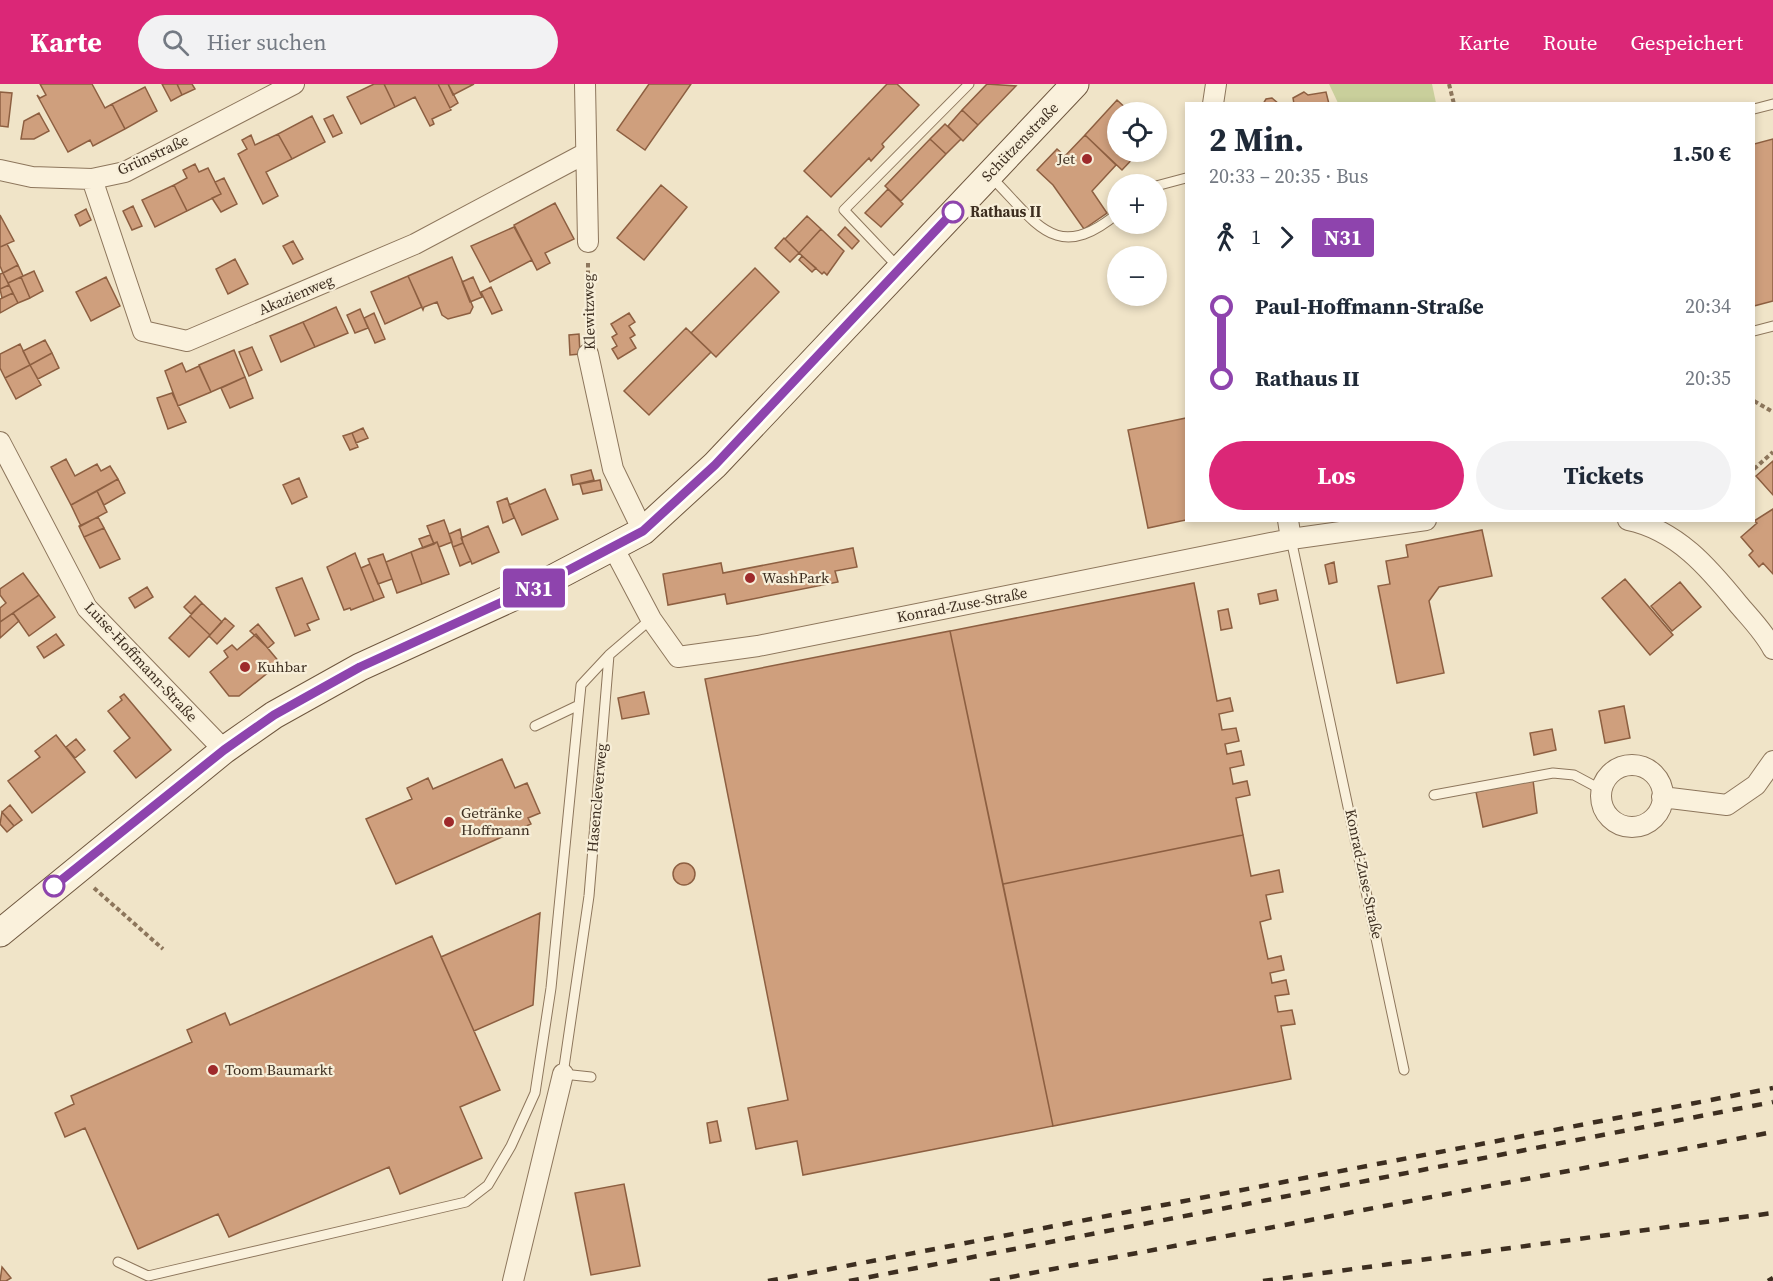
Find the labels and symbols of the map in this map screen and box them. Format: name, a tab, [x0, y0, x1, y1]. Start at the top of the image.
street label: Schützenstraße	[976, 97, 1063, 186]
street label: Grünstraße	[114, 129, 192, 180]
place label: Jet	[1056, 148, 1075, 169]
marker: Jet	[1080, 152, 1094, 166]
marker: Rathaus II	[942, 201, 964, 223]
place label: Rathaus II	[970, 201, 1041, 222]
street label: Akazienweg	[255, 269, 337, 320]
street label: Klewitzweg	[577, 274, 600, 350]
place label: WashPark	[762, 567, 830, 588]
line badge: N31	[500, 568, 568, 608]
marker: WashPark	[743, 571, 757, 585]
street label: Konrad-Zuse-Straße	[895, 581, 1029, 627]
street label: Luise-Hoffmann-Straße	[80, 597, 203, 727]
place label: Kuhbar	[257, 656, 308, 677]
marker: Kuhbar	[238, 660, 252, 674]
street label: Hasencleverweg	[581, 742, 612, 853]
place label: Getränke Hoffmann	[461, 802, 530, 840]
street label: Konrad-Zuse-Straße	[1340, 807, 1389, 941]
marker: Getränke Hoffmann	[442, 815, 456, 829]
unlabelled marker	[43, 875, 65, 897]
place label: Toom Baumarkt	[225, 1059, 333, 1080]
marker: Toom Baumarkt	[206, 1063, 220, 1077]

